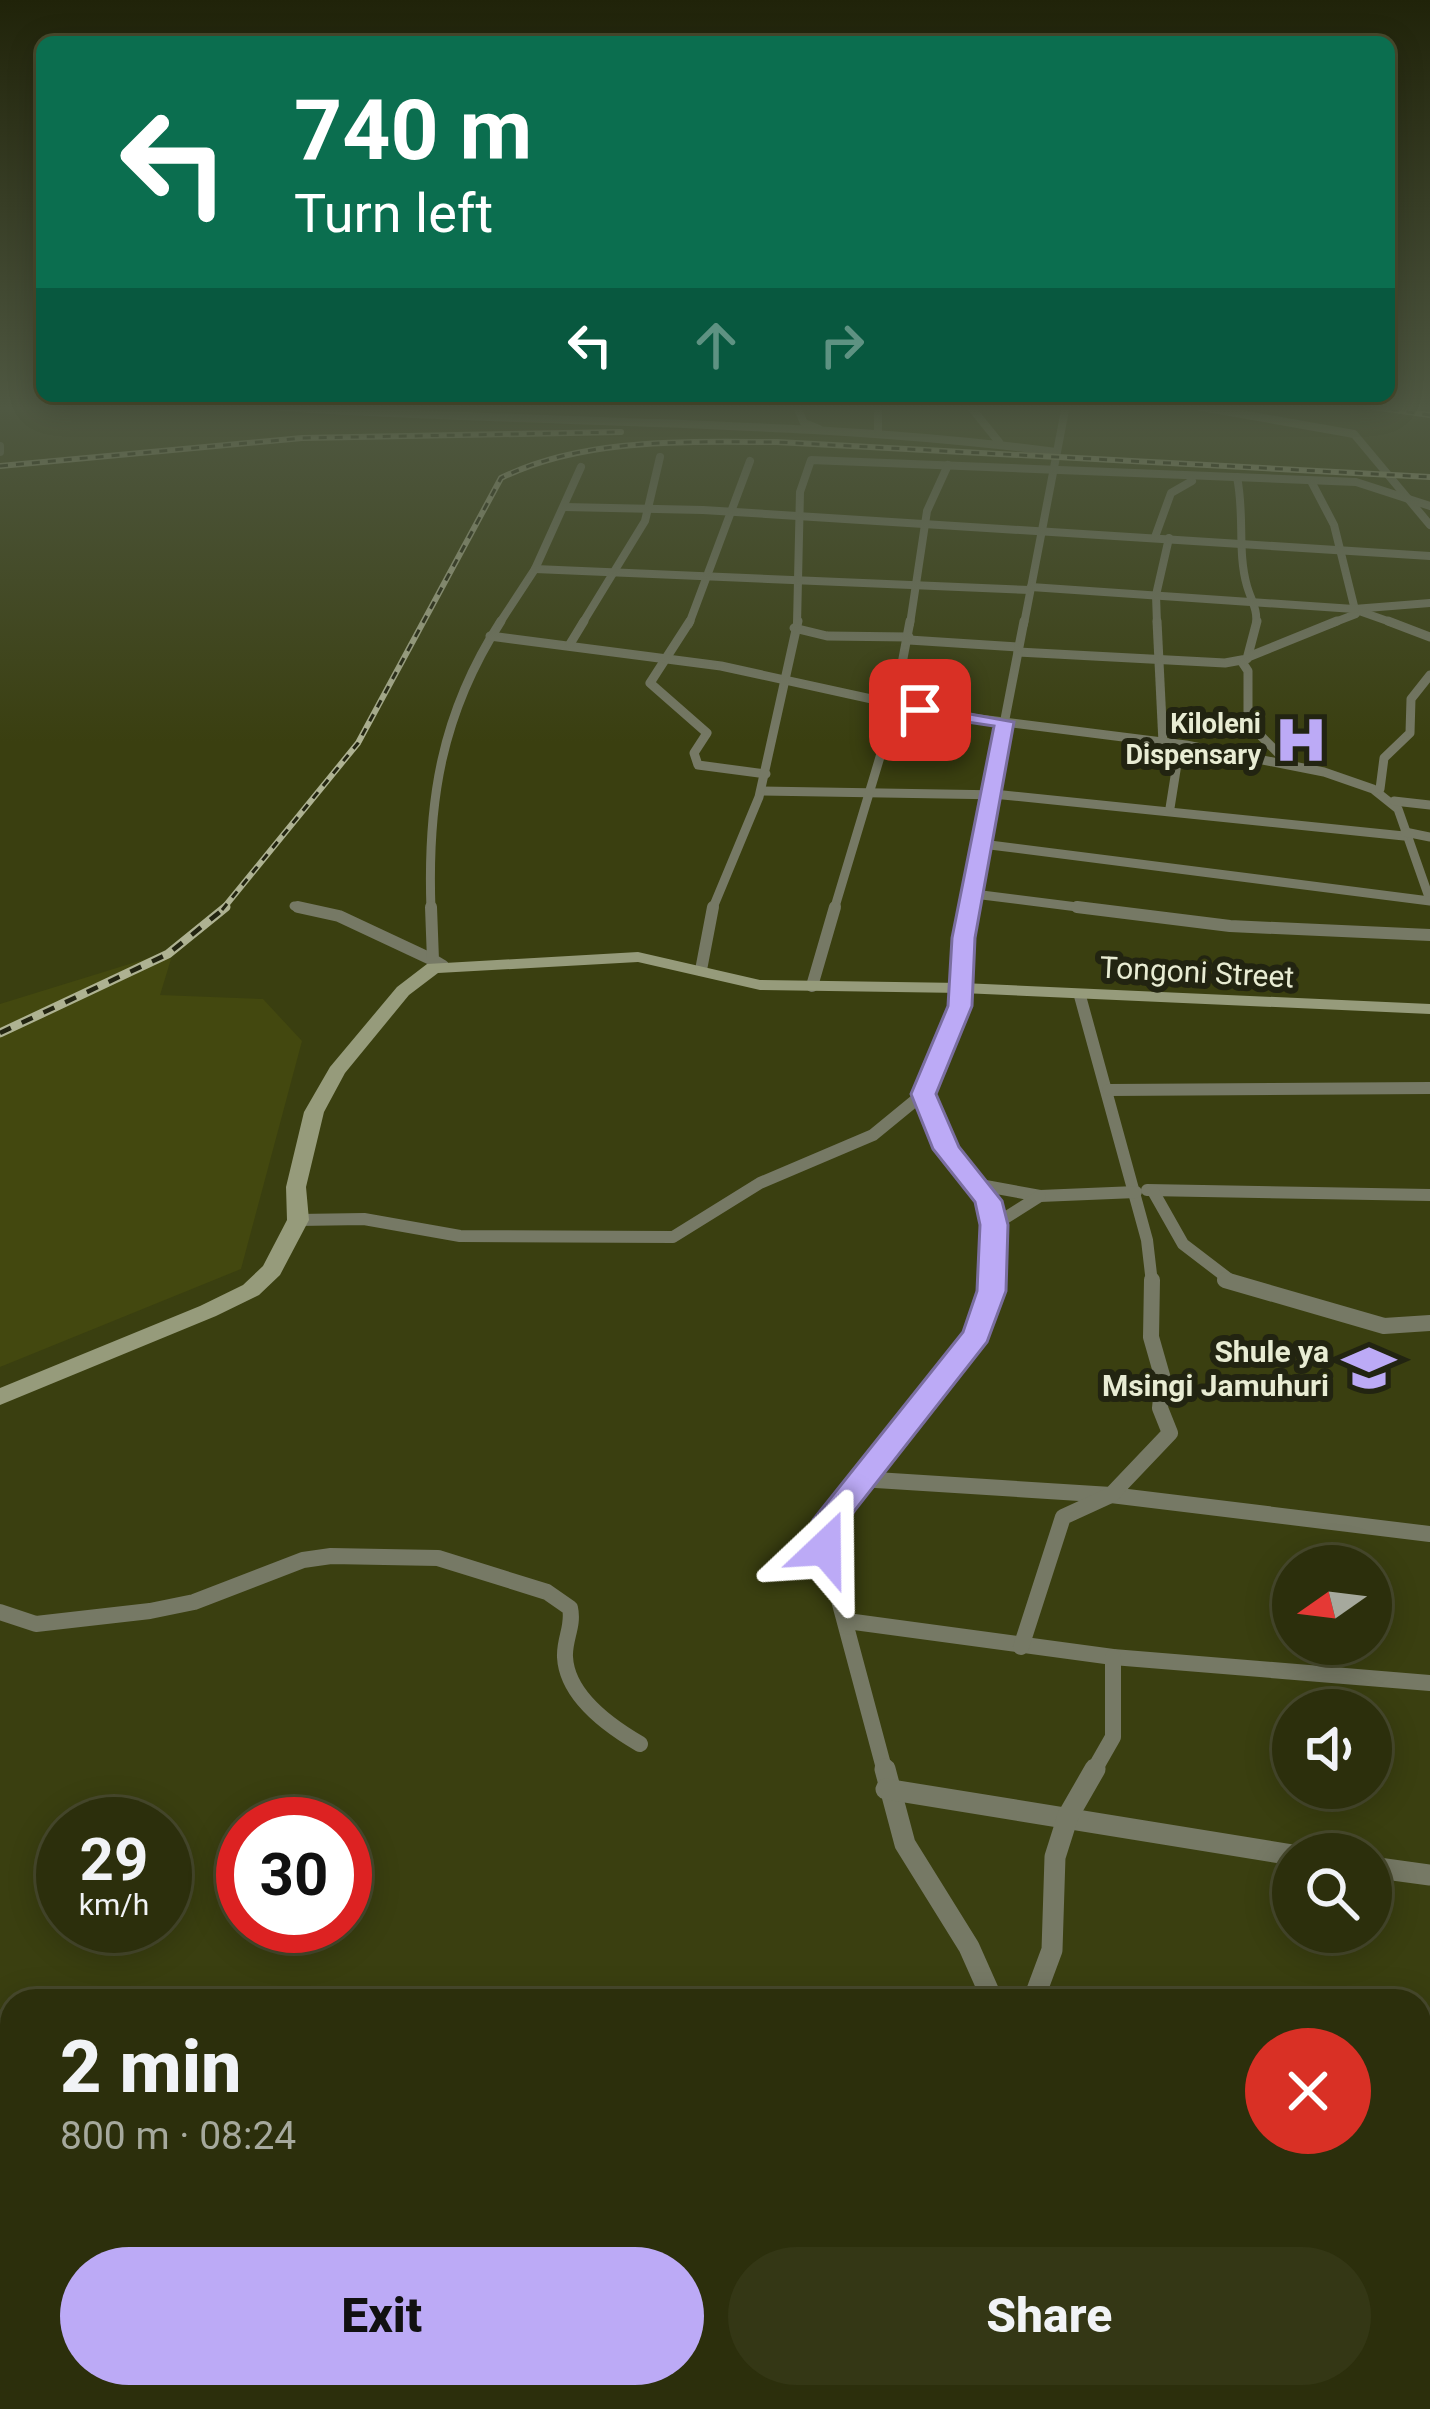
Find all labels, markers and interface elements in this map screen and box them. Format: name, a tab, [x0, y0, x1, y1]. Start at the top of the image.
text: 740 m	[294, 81, 532, 180]
icon: left	[96, 84, 252, 240]
text: Turn left	[294, 182, 493, 245]
icon: left	[557, 312, 623, 378]
icon: ahead	[683, 312, 749, 378]
icon: right	[809, 312, 875, 378]
pin	[869, 659, 971, 761]
icon: arrive	[887, 677, 953, 743]
place label: Kiloleni Dispensary	[1125, 708, 1261, 771]
hospital icon: Kiloleni Dispensary	[1272, 711, 1330, 769]
street label: Tongoni Street	[1099, 949, 1295, 995]
place label: Shule ya Msingi Jamuhuri	[1102, 1334, 1329, 1403]
school or university icon: Shule ya Msingi Jamuhuri	[1340, 1339, 1398, 1397]
position arrow	[762, 1485, 888, 1611]
north arrow	[1272, 1545, 1392, 1665]
map controls	[1272, 1545, 1392, 1953]
button: sound	[1272, 1689, 1392, 1809]
speed limit sign: 30	[216, 1797, 372, 1953]
text: 29	[80, 1824, 148, 1895]
button: search	[1272, 1833, 1392, 1953]
text: km/h	[79, 1887, 149, 1922]
text: 2 min	[60, 2025, 242, 2110]
button: close	[1245, 2028, 1371, 2154]
text: 800 m · 08:24	[60, 2113, 296, 2159]
button: Exit	[60, 2247, 704, 2385]
button: Share	[728, 2247, 1371, 2385]

